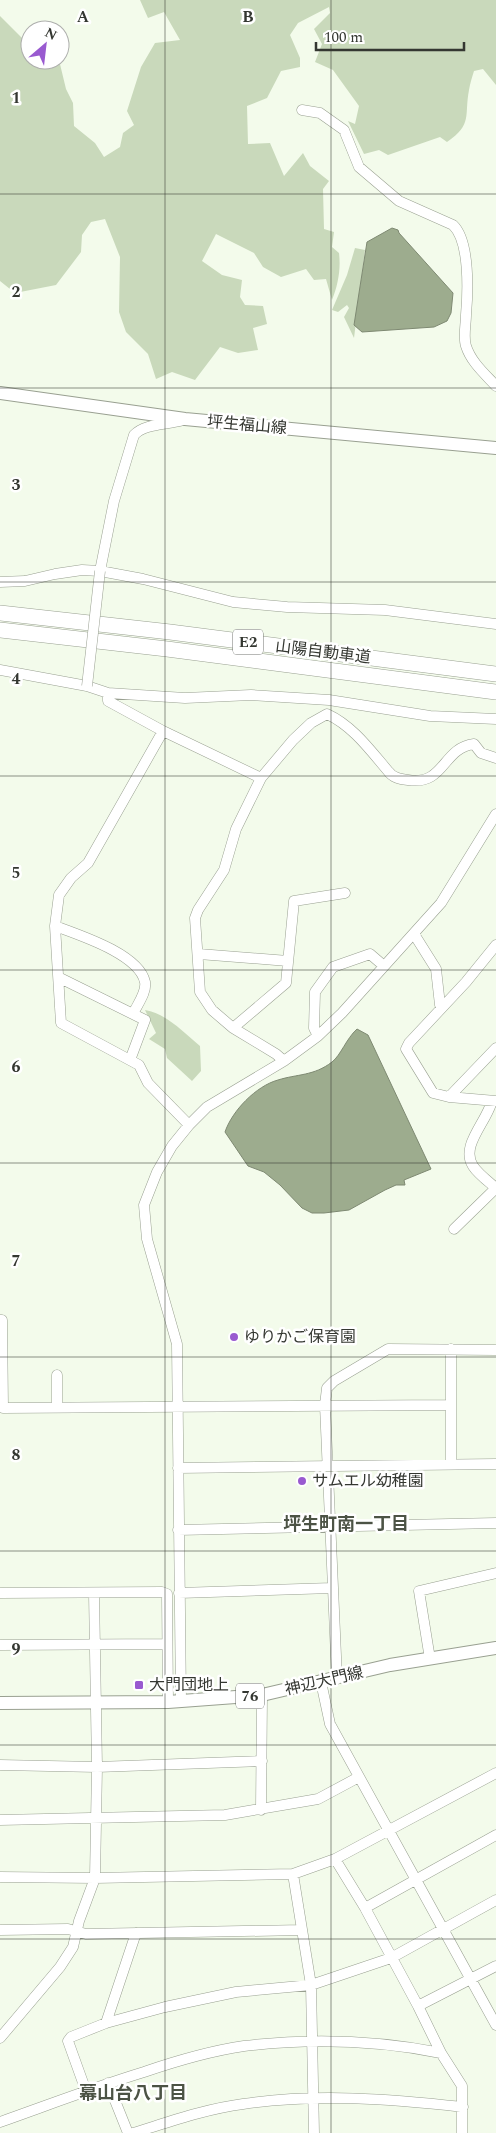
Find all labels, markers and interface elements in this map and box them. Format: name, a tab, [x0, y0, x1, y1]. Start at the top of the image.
text: A	[77, 5, 90, 29]
text: B	[242, 5, 254, 29]
north arrow	[20, 20, 70, 70]
scale bar	[316, 20, 464, 52]
text: N	[41, 22, 61, 46]
text: 100 m	[324, 26, 363, 49]
text: 1	[12, 86, 20, 110]
text: 2	[12, 280, 21, 304]
street label: 坪生福山線	[206, 410, 288, 440]
text: 3	[12, 473, 21, 497]
road number: E2	[233, 630, 263, 654]
street label: 山陽自動車道	[274, 634, 372, 670]
text: 4	[12, 667, 21, 691]
text: 5	[12, 861, 20, 885]
text: 6	[12, 1055, 21, 1079]
text: 7	[12, 1249, 21, 1273]
place label: ゆりかご保育園	[244, 1325, 356, 1349]
marker: ゆりかご保育園	[228, 1331, 240, 1343]
text: 8	[12, 1443, 21, 1467]
place label: サムエル幼稚園	[312, 1469, 424, 1493]
marker: サムエル幼稚園	[296, 1475, 308, 1487]
district label: 坪生町南一丁目	[283, 1511, 409, 1538]
text: 9	[12, 1637, 21, 1661]
street label: 神辺大門線	[282, 1660, 366, 1702]
place label: 大門団地上	[149, 1673, 229, 1697]
marker: 大門団地上	[133, 1679, 145, 1691]
road number: 76	[236, 1684, 264, 1708]
district label: 幕山台八丁目	[79, 2080, 187, 2107]

